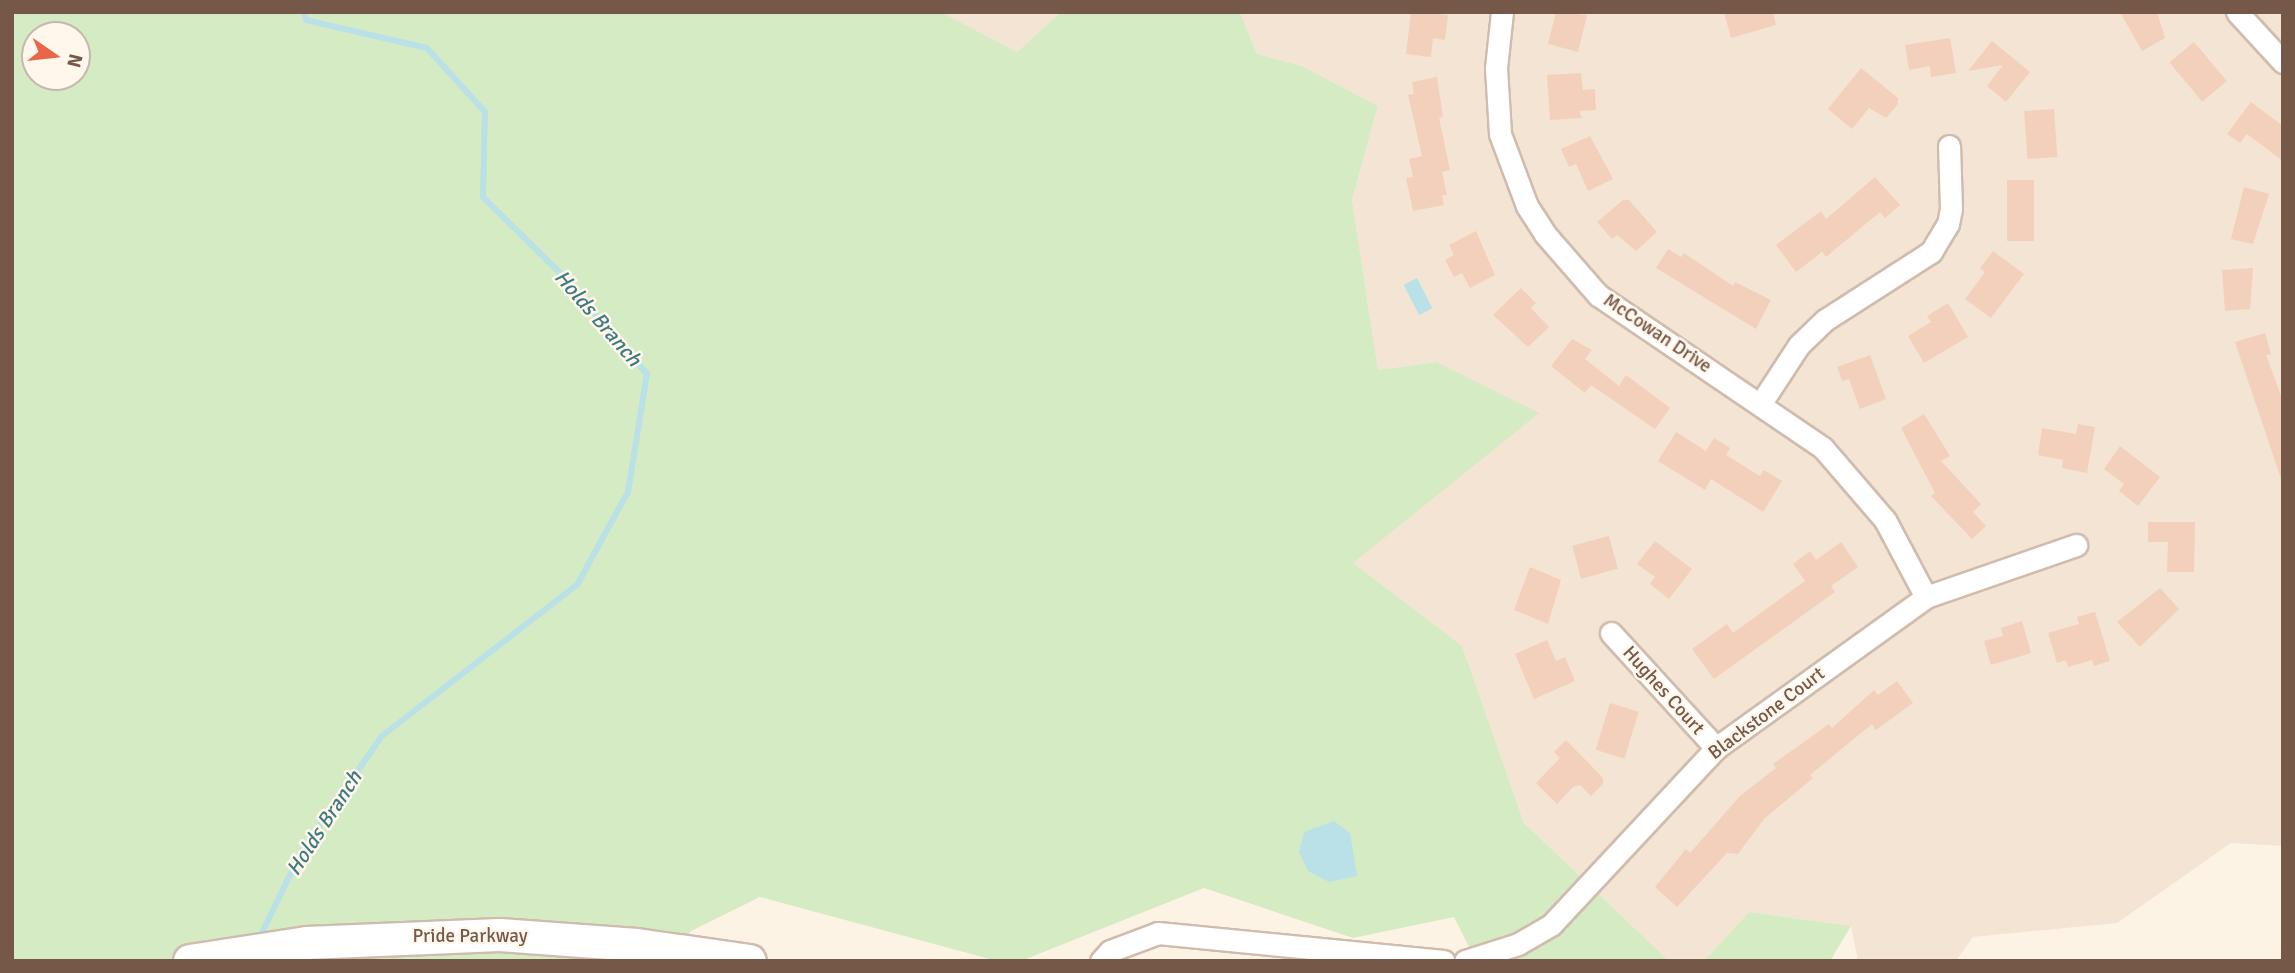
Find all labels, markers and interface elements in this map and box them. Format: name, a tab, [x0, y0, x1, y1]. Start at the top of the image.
north arrow	[21, 21, 91, 91]
text: N	[61, 51, 88, 70]
water label: Holds Branch	[549, 265, 647, 371]
street label: McCowan Drive	[1599, 289, 1715, 379]
street label: Hughes Court	[1617, 642, 1709, 740]
street label: Blackstone Court	[1704, 663, 1830, 765]
water label: Holds Branch	[281, 766, 367, 880]
street label: Pride Parkway	[412, 926, 528, 948]

